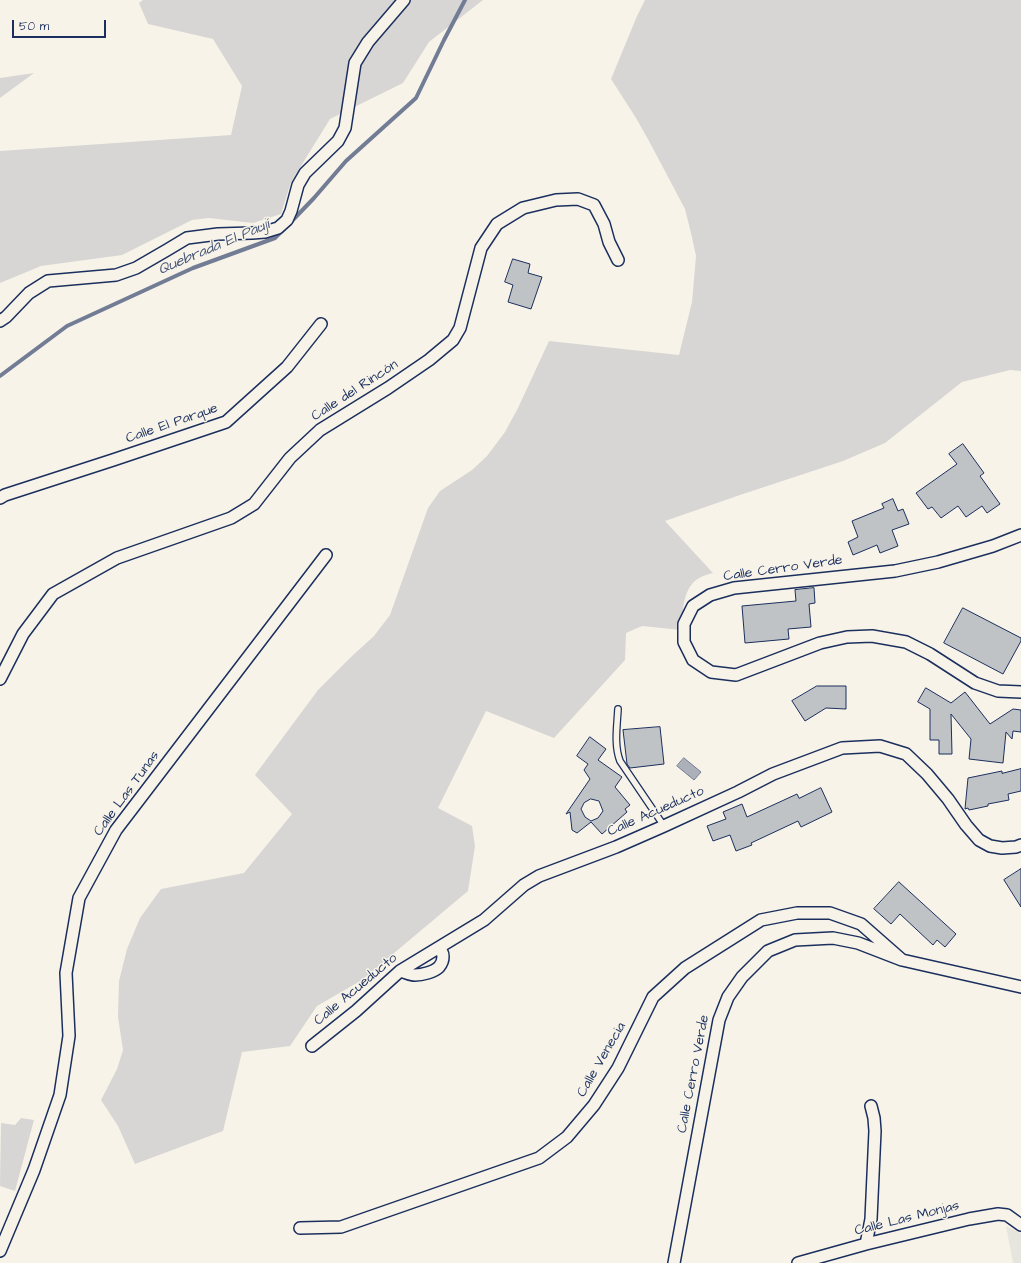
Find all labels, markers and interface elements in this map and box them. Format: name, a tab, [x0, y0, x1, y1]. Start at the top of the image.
scale bar	[14, 12, 108, 38]
text: 50 m	[19, 18, 49, 35]
water label: Quebrada El Paují	[156, 216, 272, 280]
street label: Calle del Rincón	[308, 357, 402, 425]
street label: Calle El Parque	[124, 400, 220, 448]
street label: Calle Cerro Verde	[722, 552, 844, 586]
street label: Calle Las Tunas	[91, 748, 163, 840]
street label: Calle Acueducto	[605, 783, 707, 841]
street label: Calle Acueducto	[311, 950, 401, 1030]
street label: Calle Cerro Verde	[674, 1014, 714, 1134]
street label: Calle Venecia	[574, 1020, 630, 1100]
street label: Calle Las Monjas	[853, 1198, 961, 1240]

